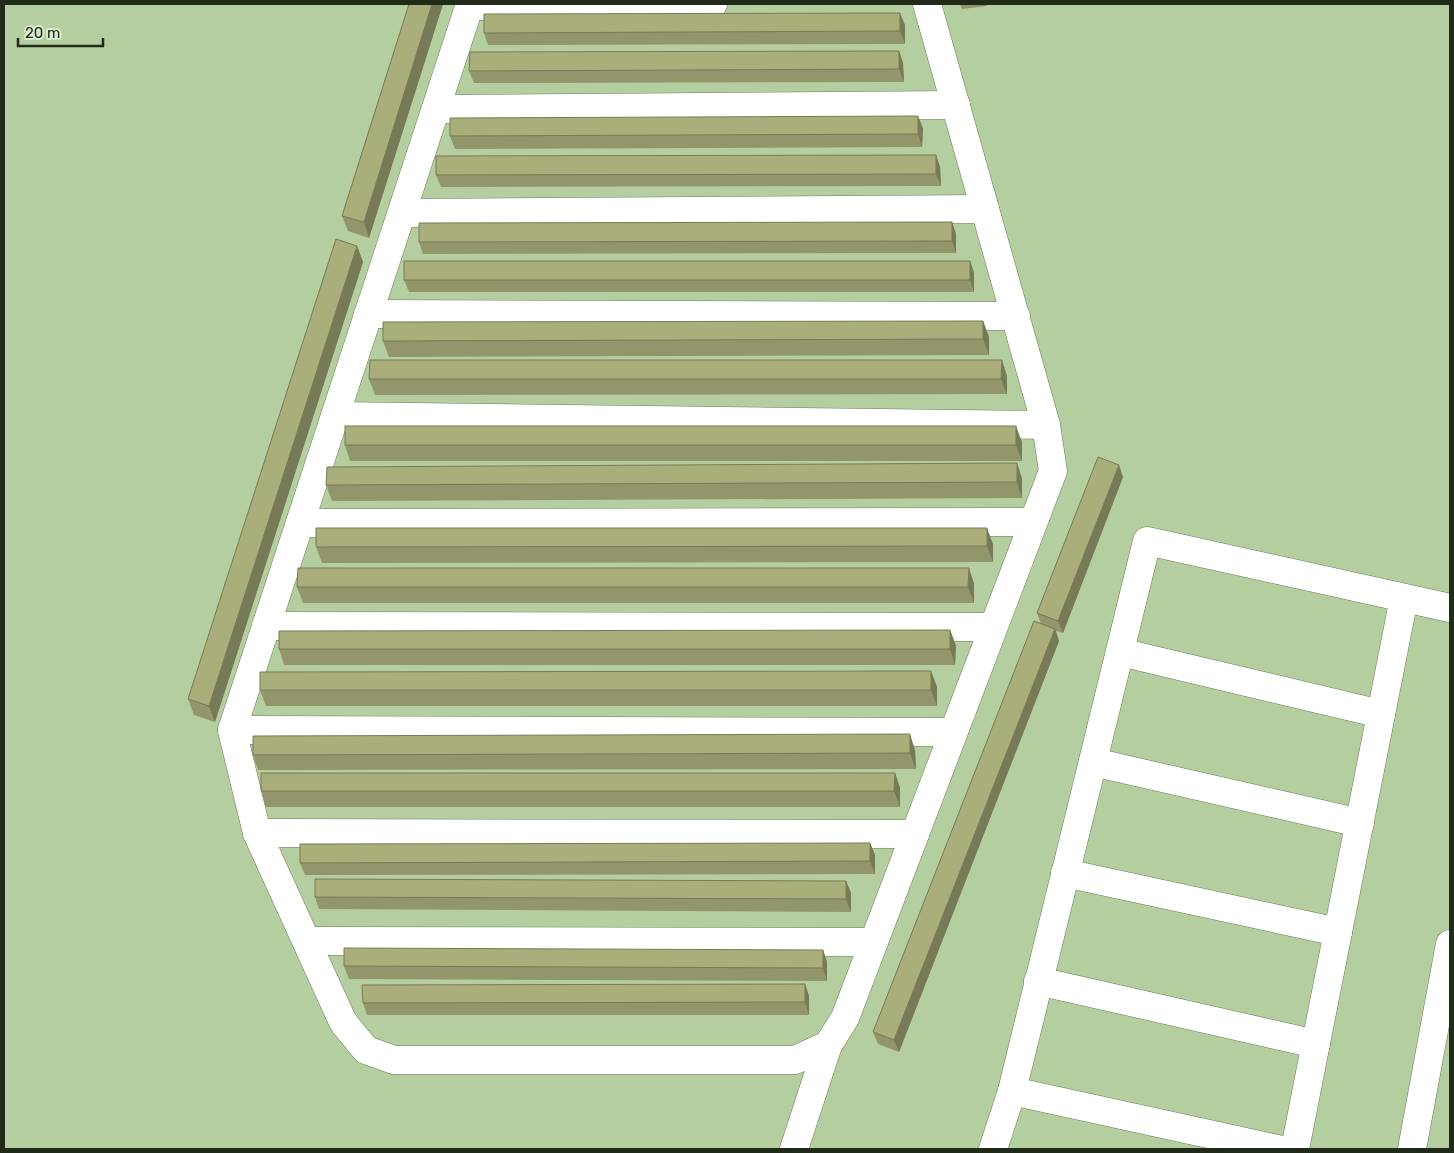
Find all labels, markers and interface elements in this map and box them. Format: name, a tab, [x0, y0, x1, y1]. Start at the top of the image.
scale bar	[18, 15, 102, 47]
text: 20 m	[25, 24, 60, 42]

